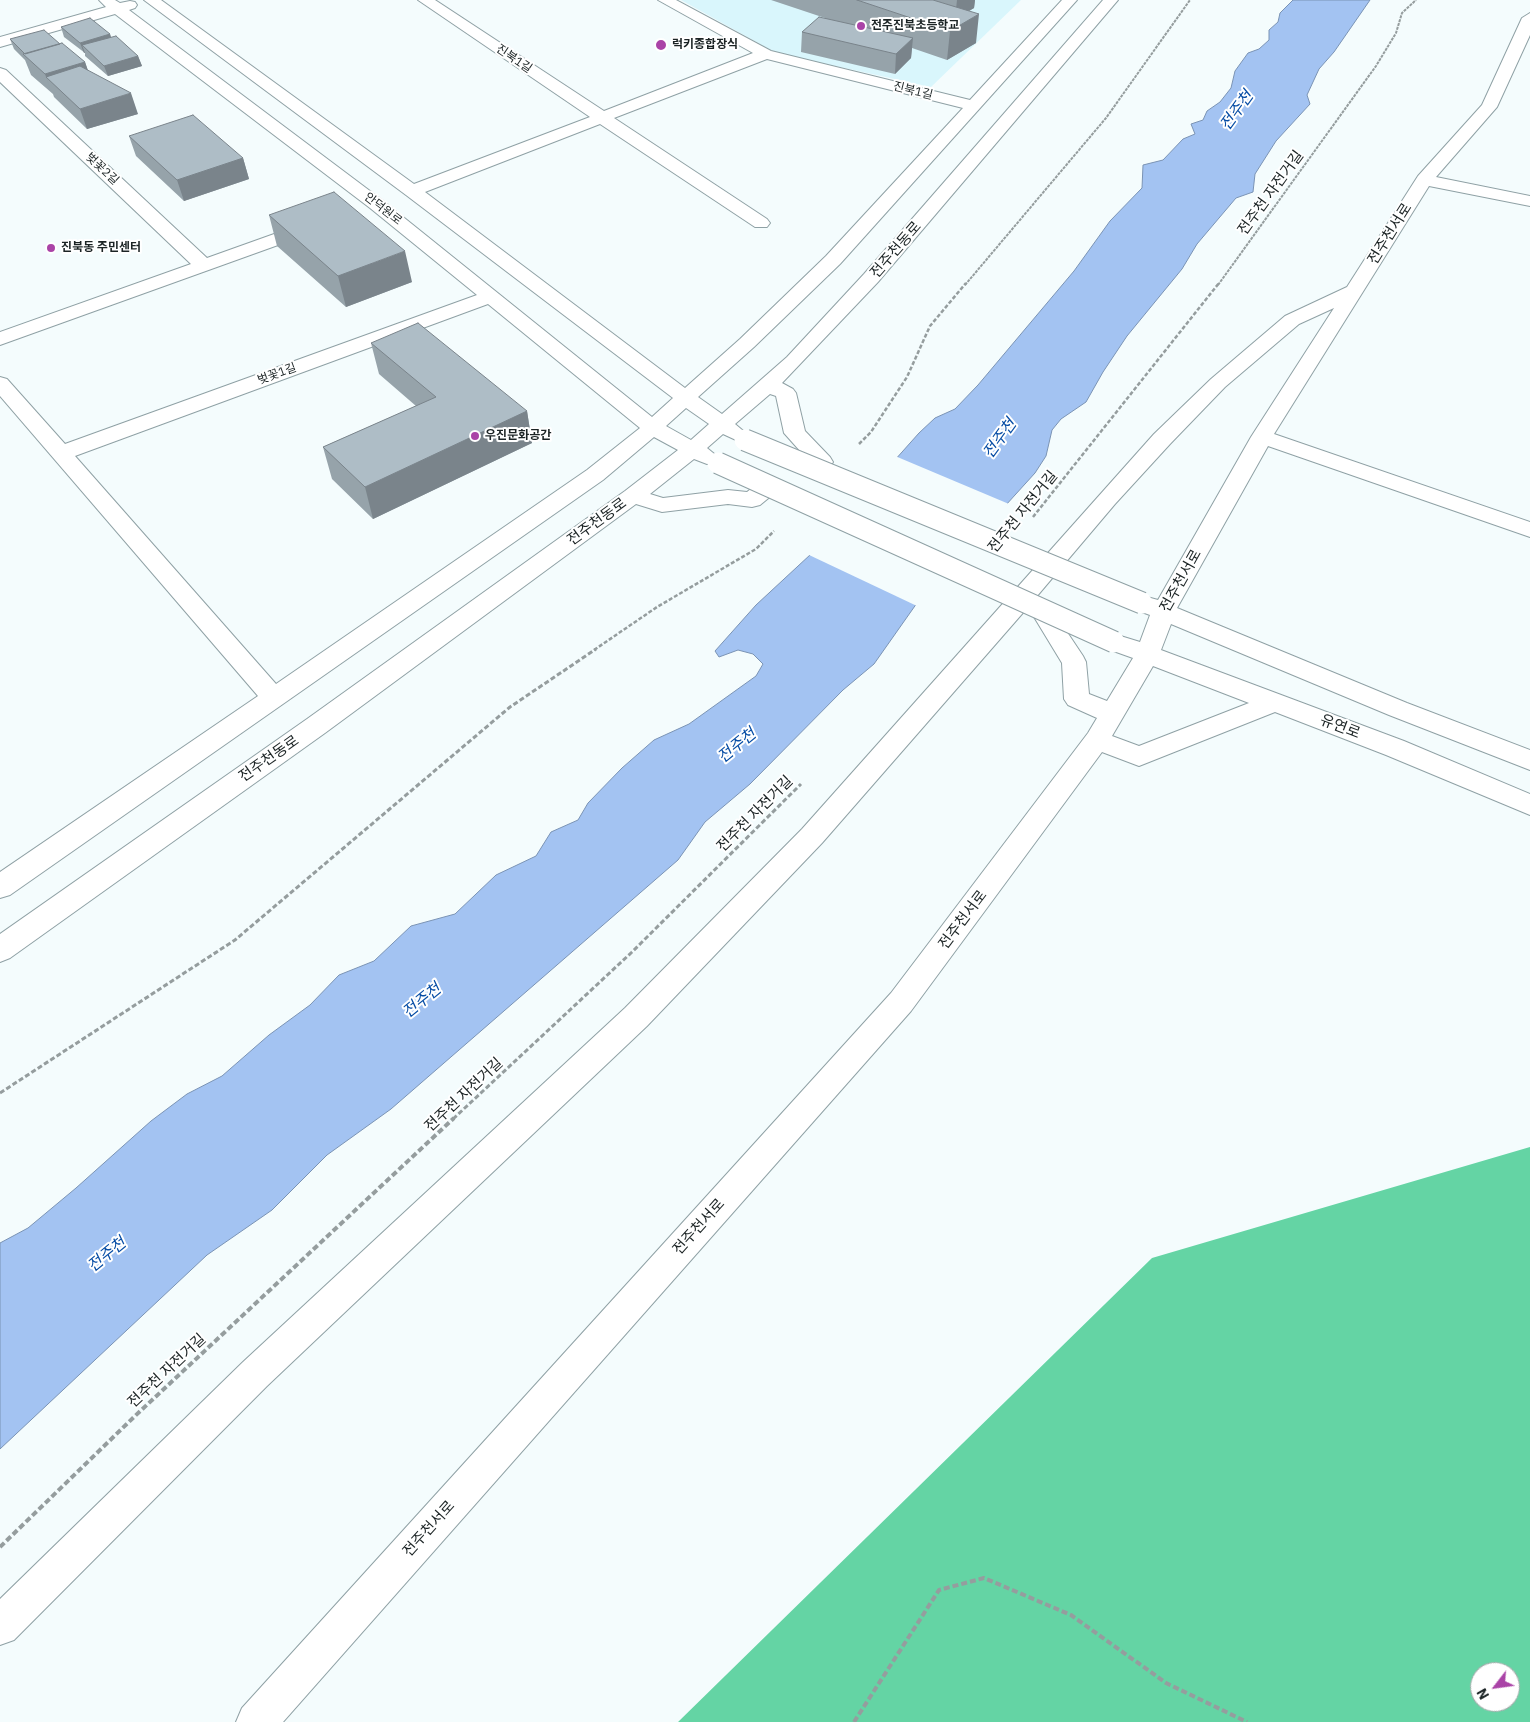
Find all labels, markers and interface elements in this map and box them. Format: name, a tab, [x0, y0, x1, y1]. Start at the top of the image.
place label: 전주진북초등학교	[871, 19, 959, 33]
marker: 전주진북초등학교	[855, 20, 867, 32]
marker: 럭키종합장식	[654, 38, 668, 52]
place label: 럭키종합장식	[672, 38, 738, 52]
street label: 진북1길	[493, 42, 535, 76]
street label: 진북1길	[892, 79, 934, 103]
water label: 전주천	[1216, 87, 1258, 135]
street label: 전주천 자전거길	[1234, 147, 1308, 239]
street label: 벚꽃2길	[82, 150, 122, 188]
street label: 안덕원로	[361, 190, 405, 228]
street label: 전주천서로	[1364, 200, 1416, 268]
street label: 전주천동로	[867, 218, 925, 282]
place label: 진북동 주민센터	[61, 241, 141, 255]
marker: 진북동 주민센터	[45, 242, 57, 254]
street label: 벚꽃1길	[256, 360, 298, 388]
water label: 전주천	[979, 415, 1021, 463]
place label: 우진문화공간	[485, 429, 551, 443]
marker: 우진문화공간	[469, 430, 481, 442]
street label: 전주천 자전거길	[984, 467, 1062, 557]
street label: 전주천동로	[564, 494, 630, 550]
street label: 전주천서로	[1156, 546, 1206, 616]
street label: 유연로	[1317, 711, 1363, 743]
water label: 전주천	[714, 725, 760, 767]
street label: 전주천동로	[236, 732, 302, 786]
street label: 전주천 자전거길	[713, 772, 797, 856]
street label: 전주천서로	[935, 887, 991, 953]
water label: 전주천	[399, 980, 445, 1022]
street label: 전주천 자전거길	[421, 1054, 507, 1136]
street label: 전주천서로	[669, 1195, 729, 1259]
water label: 전주천	[84, 1234, 130, 1276]
street label: 전주천 자전거길	[124, 1330, 210, 1412]
street label: 전주천서로	[399, 1497, 459, 1561]
north arrow	[1470, 1662, 1520, 1712]
text: N	[1473, 1685, 1493, 1703]

